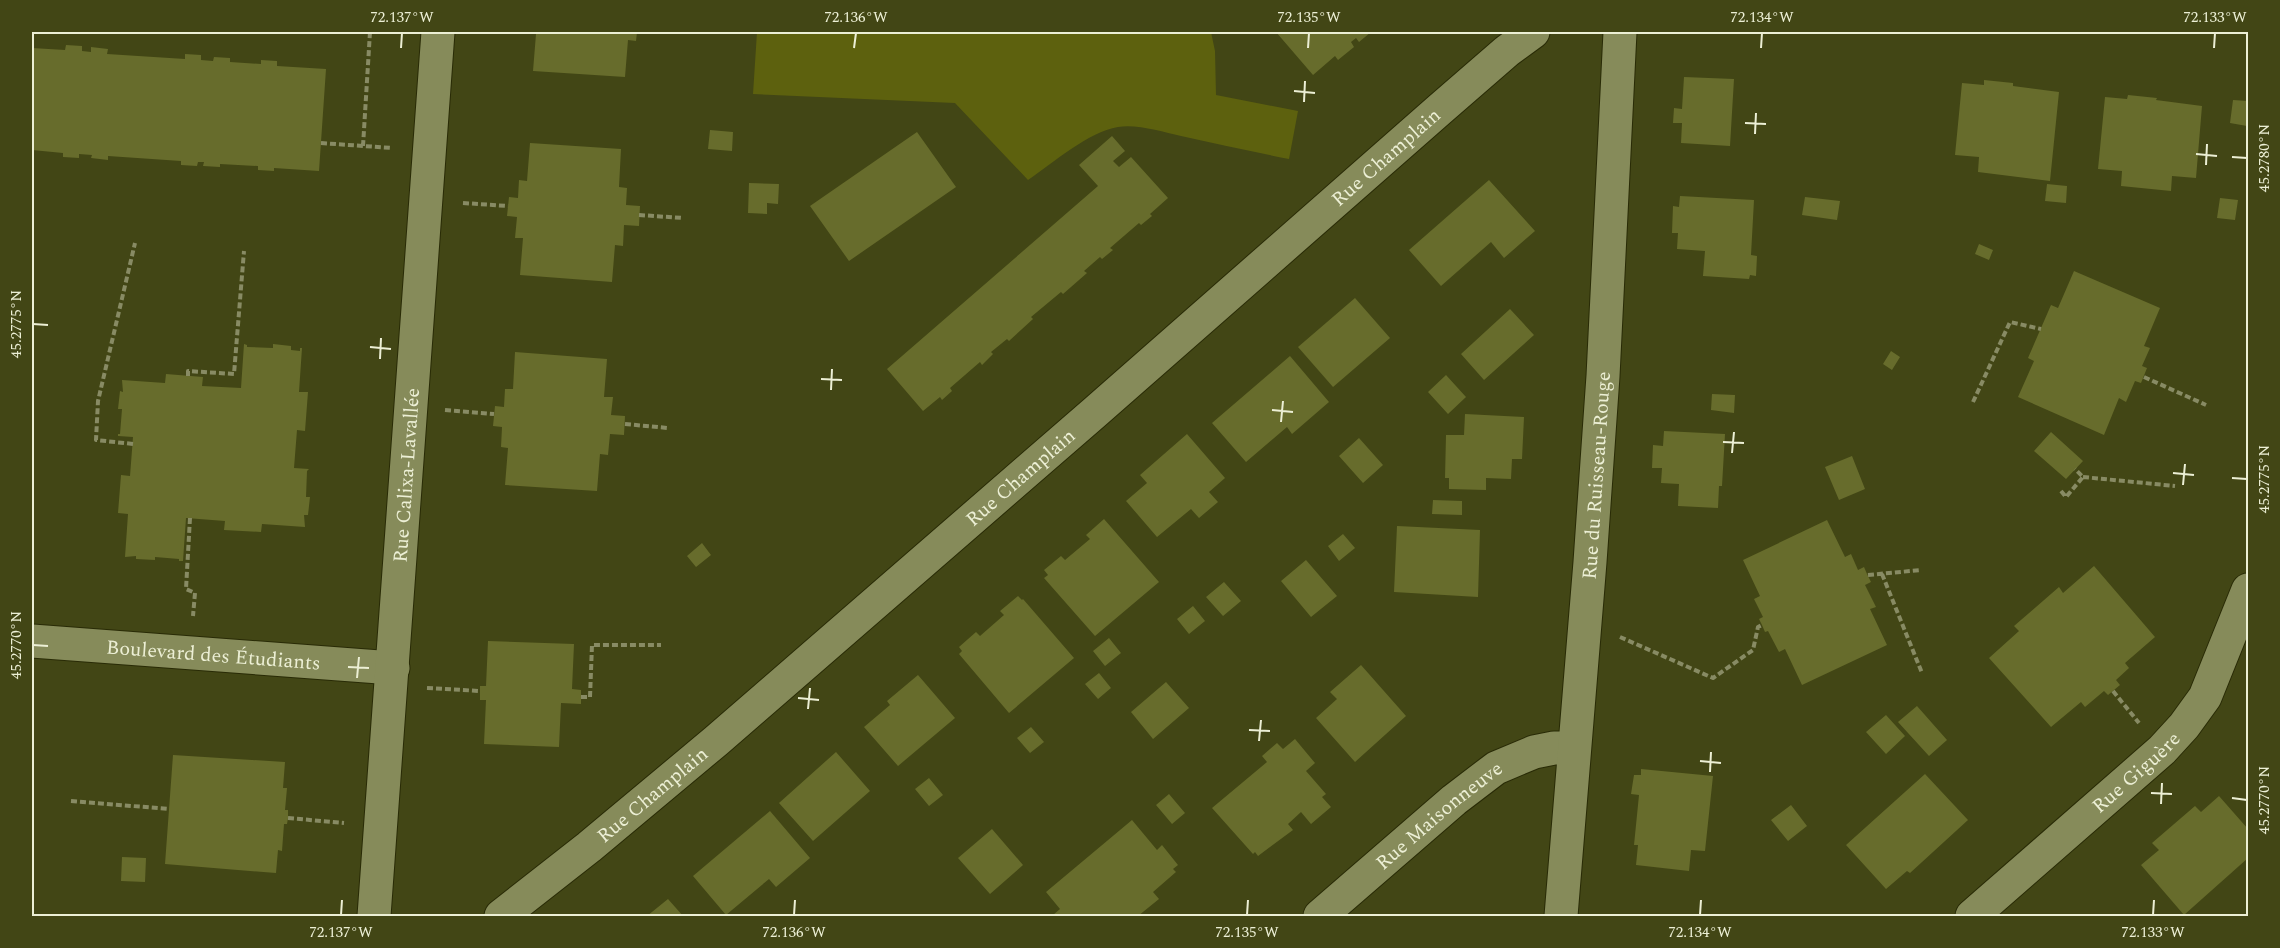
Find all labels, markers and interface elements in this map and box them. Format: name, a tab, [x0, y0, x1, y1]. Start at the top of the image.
text: 72.137°W	[370, 6, 434, 29]
text: 72.136°W	[824, 6, 888, 29]
text: 72.135°W	[1277, 6, 1341, 29]
text: 72.134°W	[1730, 6, 1794, 29]
text: 72.133°W	[2183, 6, 2247, 29]
street label: Rue Champlain	[1325, 101, 1448, 214]
text: 45.2780°N	[2253, 124, 2276, 192]
text: 45.2775°N	[5, 290, 28, 358]
street label: Rue du Ruisseau-Rouge	[1575, 370, 1619, 581]
street label: Rue Calixa-Lavallée	[386, 387, 428, 564]
street label: Rue Champlain	[959, 422, 1082, 534]
text: 45.2775°N	[2253, 445, 2276, 513]
text: 45.2770°N	[5, 611, 28, 679]
street label: Boulevard des Étudiants	[105, 633, 322, 679]
street label: Rue Giguère	[2085, 725, 2188, 821]
street label: Rue Champlain	[590, 740, 715, 851]
street label: Rue Maisonneuve	[1369, 754, 1509, 877]
text: 45.2770°N	[2253, 766, 2276, 834]
text: 72.137°W	[309, 921, 373, 944]
text: 72.136°W	[762, 921, 826, 944]
text: 72.135°W	[1215, 921, 1279, 944]
text: 72.134°W	[1668, 921, 1732, 944]
text: 72.133°W	[2121, 921, 2185, 944]

